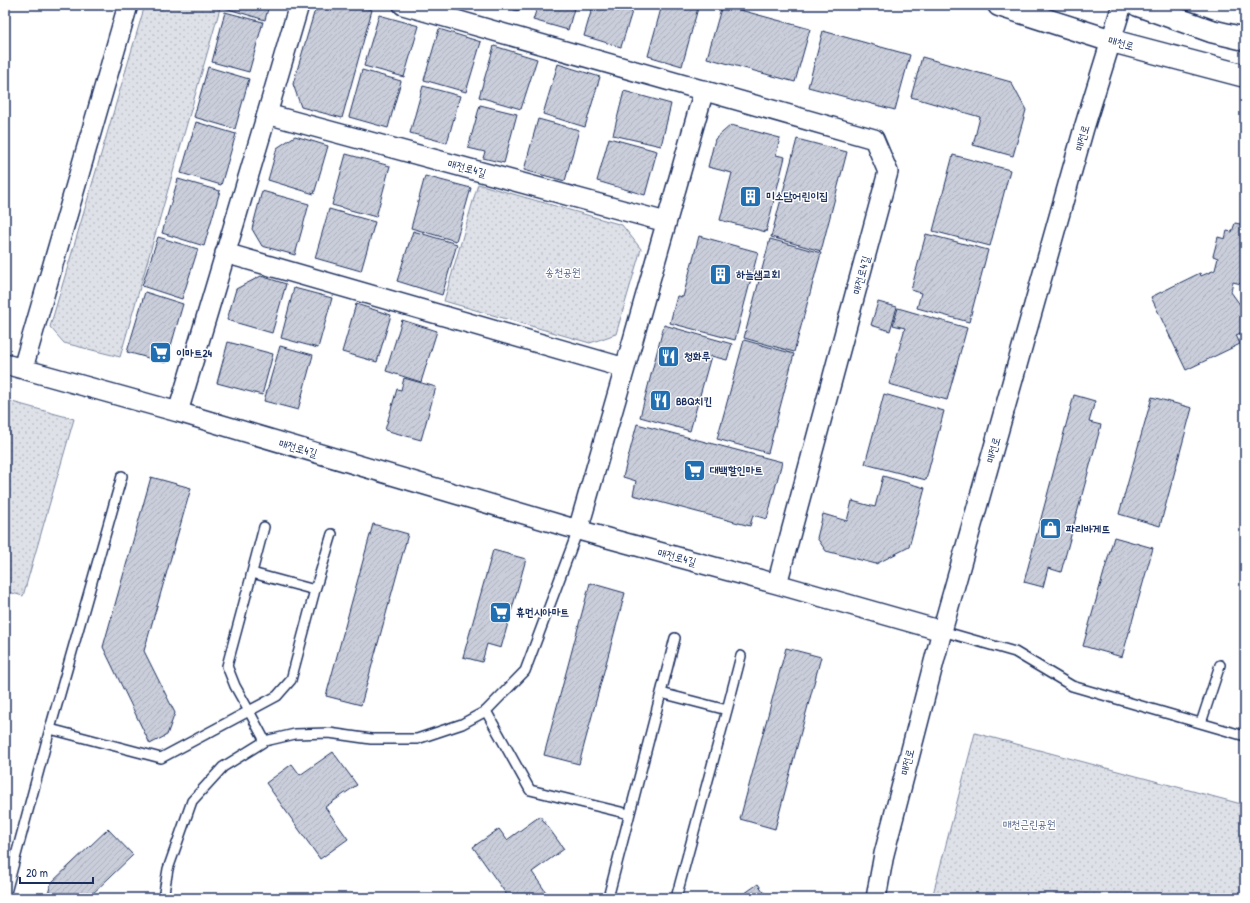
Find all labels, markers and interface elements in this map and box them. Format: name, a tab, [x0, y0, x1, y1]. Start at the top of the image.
street label: 매천로	[1106, 33, 1136, 53]
street label: 매전로	[1072, 123, 1092, 153]
street label: 매전로4길	[446, 156, 488, 180]
building icon: 미소담어린이집	[737, 183, 763, 209]
place label: 미소담어린이집	[766, 189, 828, 203]
street label: 매전로4길	[849, 254, 873, 296]
building icon: 하늘샘교회	[708, 261, 734, 287]
park label: 송천공원	[545, 265, 581, 279]
place label: 하늘샘교회	[736, 267, 780, 281]
supermarket icon: 이마트24	[148, 340, 174, 366]
restaurant icon: 청화루	[655, 343, 681, 369]
place label: 이마트24	[176, 346, 212, 360]
place label: 청화루	[684, 349, 711, 363]
restaurant icon: BBQ치킨	[648, 388, 674, 414]
place label: BBQ치킨	[676, 394, 712, 408]
street label: 매전로	[983, 435, 1003, 465]
street label: 매전로4길	[277, 436, 319, 460]
supermarket icon: 대백할인마트	[682, 457, 708, 483]
place label: 대백할인마트	[710, 463, 763, 477]
shop icon: 파리바게뜨	[1038, 516, 1064, 542]
place label: 파리바게뜨	[1066, 522, 1110, 536]
street label: 매전로4길	[656, 545, 698, 569]
supermarket icon: 휴먼시아마트	[487, 599, 513, 625]
place label: 휴먼시아마트	[516, 605, 569, 619]
street label: 매전로	[897, 747, 917, 777]
park label: 매천근린공원	[1002, 817, 1056, 831]
scale bar	[20, 859, 93, 885]
text: 20 m	[26, 864, 48, 881]

